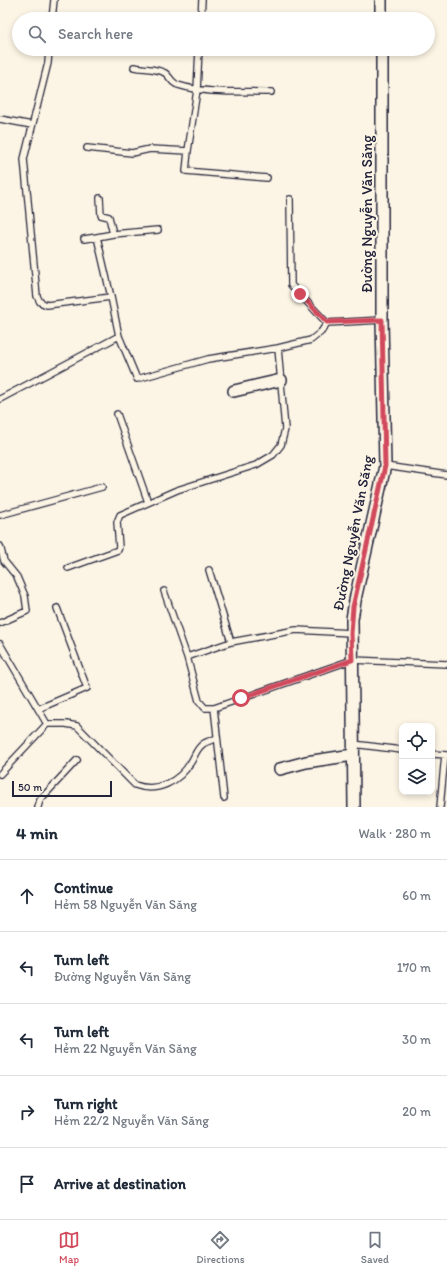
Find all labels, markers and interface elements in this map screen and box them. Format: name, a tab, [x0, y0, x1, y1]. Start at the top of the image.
search box	[12, 12, 435, 56]
icon: search	[26, 23, 48, 45]
text: Search here	[58, 25, 133, 43]
street label: Đường Nguyễn Văn Săng	[358, 135, 376, 293]
route end	[291, 285, 309, 303]
street label: Đường Nguyễn Văn Săng	[329, 453, 377, 612]
route start	[232, 689, 250, 707]
map controls	[399, 723, 435, 795]
button: locate	[399, 723, 435, 759]
button: layers	[399, 759, 435, 795]
scale bar	[12, 779, 112, 798]
text: 50 m	[18, 781, 42, 794]
text: 4 min	[16, 823, 58, 843]
text: Walk · 280 m	[358, 826, 431, 841]
text: Continue	[54, 879, 113, 897]
icon: ahead	[16, 885, 38, 907]
text: 60 m	[402, 888, 431, 903]
text: Hẻm 58 Nguyễn Văn Săng	[54, 897, 197, 912]
text: Turn left	[54, 951, 109, 969]
icon: left	[16, 957, 38, 979]
text: 170 m	[397, 960, 431, 975]
text: Đường Nguyễn Văn Săng	[54, 969, 191, 984]
text: Turn left	[54, 1023, 109, 1041]
icon: left	[16, 1029, 38, 1051]
text: 30 m	[402, 1032, 431, 1047]
text: Hẻm 22 Nguyễn Văn Săng	[54, 1041, 197, 1056]
text: Turn right	[54, 1095, 118, 1113]
icon: right	[16, 1101, 38, 1123]
text: 20 m	[402, 1104, 431, 1119]
text: Hẻm 22/2 Nguyễn Văn Săng	[54, 1113, 209, 1128]
icon: arrive	[16, 1173, 38, 1195]
text: Arrive at destination	[54, 1175, 186, 1193]
tab: Map	[58, 1229, 80, 1266]
tab: Directions	[196, 1229, 245, 1266]
tab: Saved	[361, 1229, 389, 1266]

